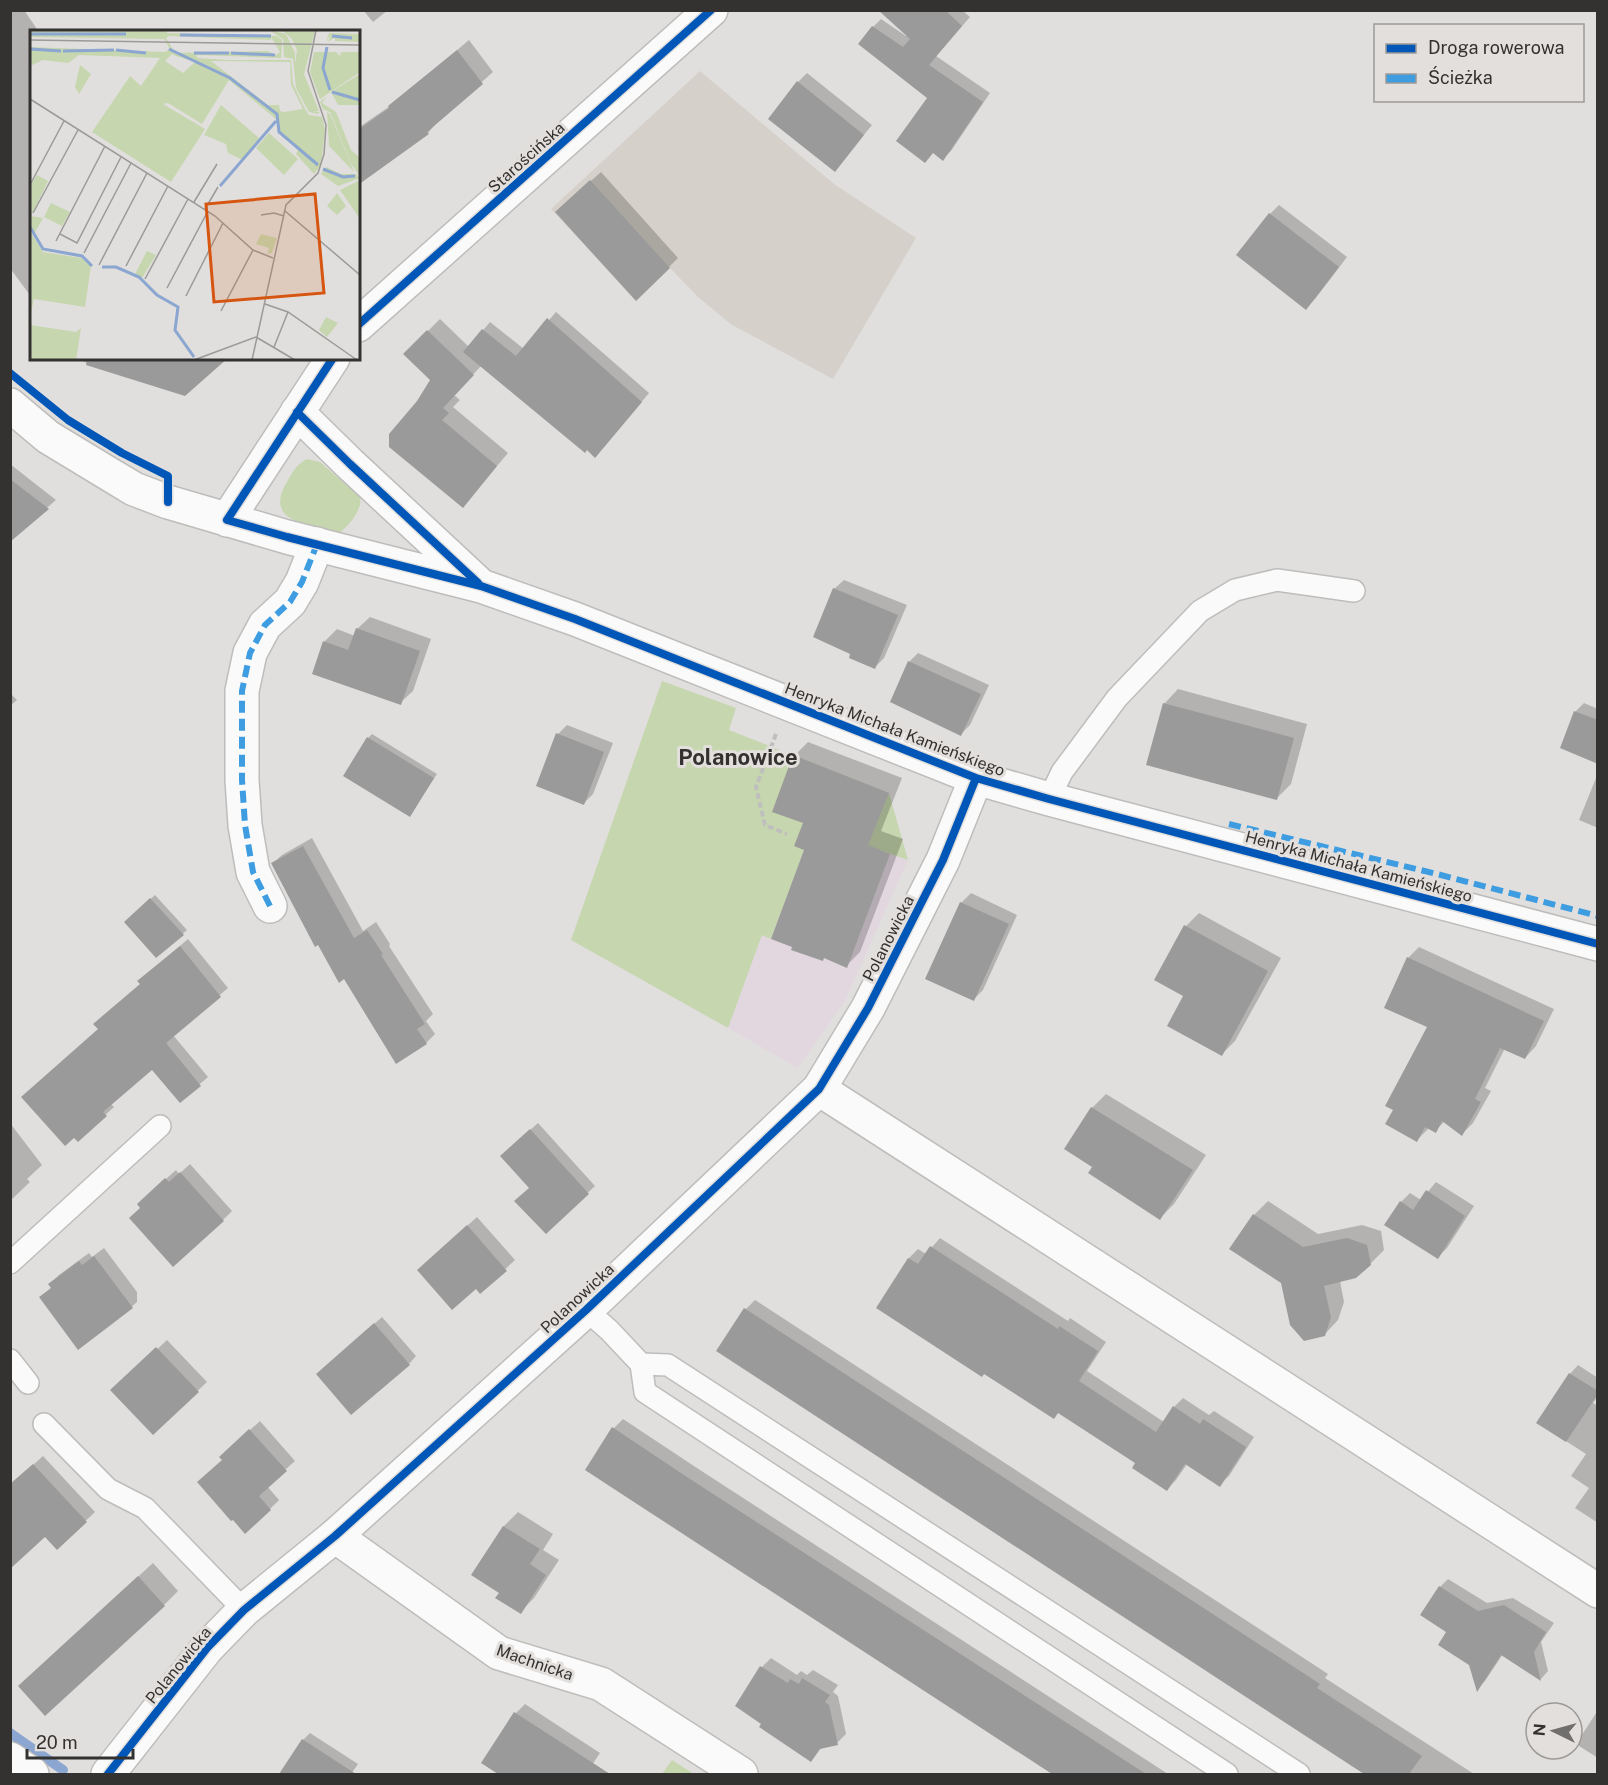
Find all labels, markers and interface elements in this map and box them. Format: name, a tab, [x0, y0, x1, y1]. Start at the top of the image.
legend	[1374, 24, 1584, 102]
inset map	[30, 30, 360, 360]
text: Droga rowerowa	[1428, 37, 1564, 58]
text: Ścieżka	[1428, 66, 1493, 88]
street label: Starościńska	[484, 118, 568, 197]
street label: Henryka Michała Kamieńskiego	[782, 679, 1008, 780]
district label: Polanowice	[678, 744, 798, 770]
street label: Henryka Michała Kamieńskiego	[1243, 827, 1474, 906]
street label: Polanowicka	[859, 892, 918, 984]
street label: Polanowicka	[537, 1260, 618, 1337]
street label: Polanowicka	[142, 1623, 215, 1708]
street label: Machnicka	[494, 1640, 576, 1685]
north arrow	[1524, 1701, 1584, 1761]
scale bar	[27, 1722, 134, 1760]
text: N	[1530, 1723, 1550, 1737]
text: 20 m	[36, 1732, 78, 1753]

